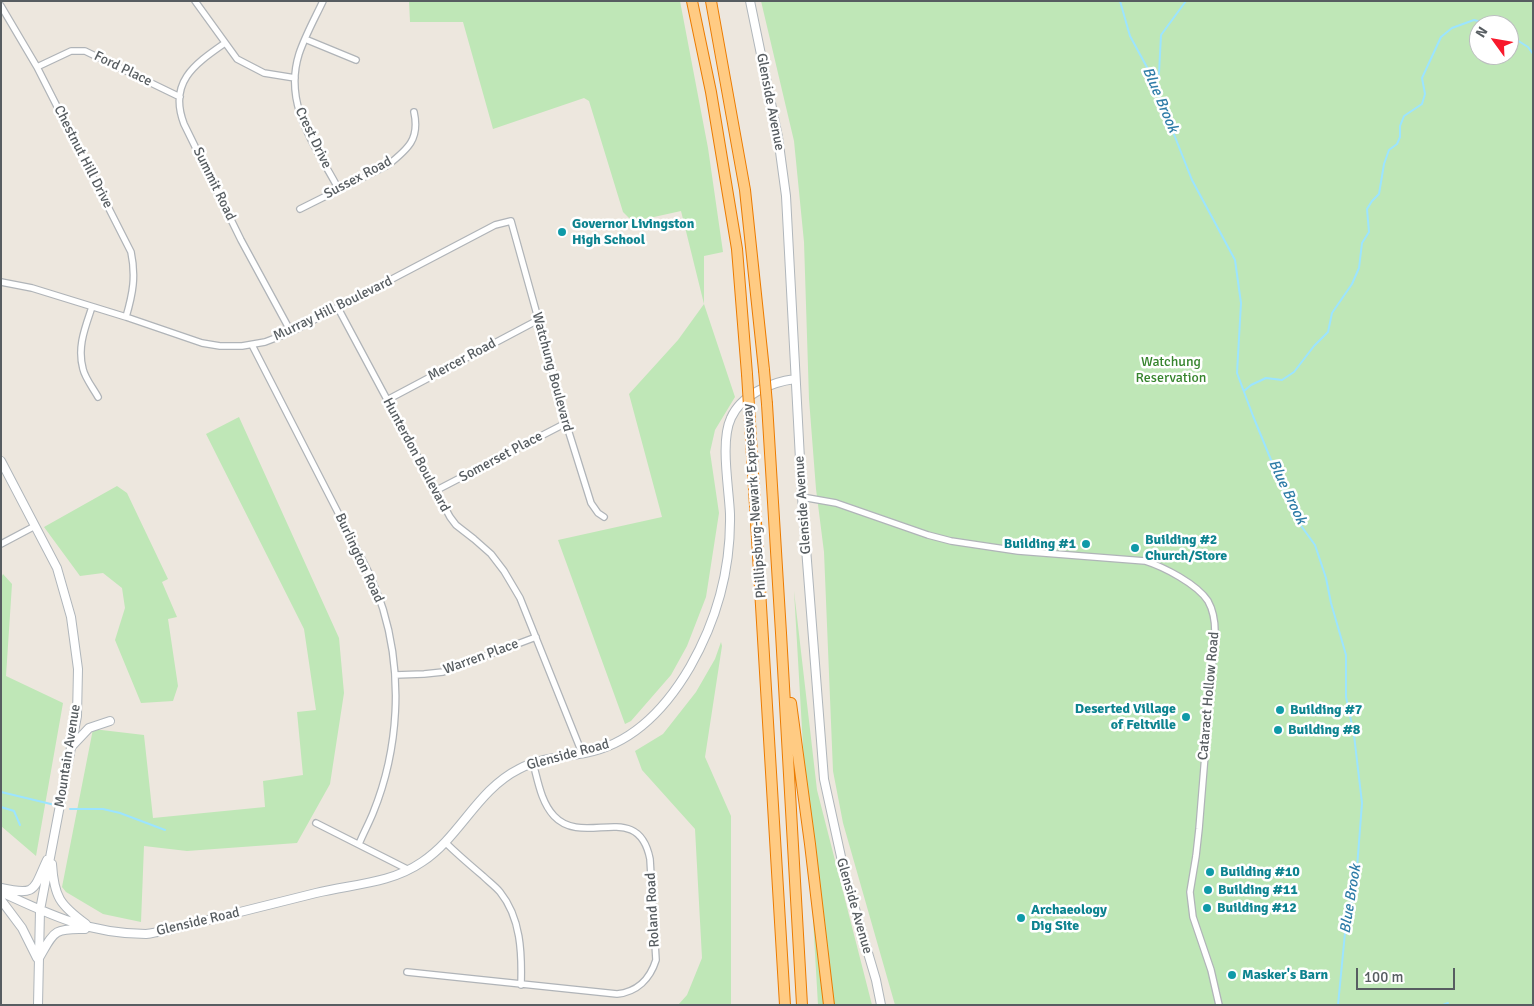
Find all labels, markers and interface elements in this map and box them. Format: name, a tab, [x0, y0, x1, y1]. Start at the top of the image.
north arrow	[1469, 15, 1519, 65]
text: N	[1472, 24, 1491, 41]
street label: Ford Place	[91, 48, 155, 90]
street label: Glenside Avenue	[752, 52, 788, 152]
water label: Blue Brook	[1138, 64, 1182, 136]
street label: Chestnut Hill Drive	[50, 103, 116, 211]
street label: Crest Drive	[291, 105, 335, 171]
street label: Summit Road	[189, 145, 239, 223]
street label: Sussex Road	[321, 153, 395, 203]
place label: Governor Livingston High School	[572, 216, 694, 248]
marker: Governor Livingston High School	[556, 226, 568, 238]
street label: Murray Hill Boulevard	[271, 273, 395, 345]
street label: Watchung Boulevard	[528, 310, 576, 434]
street label: Mercer Road	[425, 335, 499, 385]
park label: Watchung Reservation	[1136, 354, 1206, 387]
street label: Hunterdon Boulevard	[379, 395, 453, 515]
street label: Phillipsburg-Newark Expressway	[740, 403, 770, 599]
street label: Somerset Place	[456, 428, 546, 486]
street label: Glenside Avenue	[791, 455, 815, 555]
water label: Blue Brook	[1264, 457, 1310, 527]
street label: Burlington Road	[331, 511, 387, 605]
place label: Building #2 Church/Store	[1145, 532, 1227, 564]
place label: Building #1	[1004, 536, 1076, 552]
marker: Building #1	[1080, 538, 1092, 550]
marker: Building #2 Church/Store	[1129, 542, 1141, 554]
street label: Cataract Hollow Road	[1195, 631, 1223, 761]
street label: Warren Place	[441, 636, 521, 678]
place label: Deserted Village of Feltville	[1075, 701, 1176, 734]
place label: Building #7	[1290, 702, 1362, 718]
street label: Mountain Avenue	[52, 703, 84, 809]
marker: Building #7	[1274, 704, 1286, 716]
marker: Deserted Village of Feltville	[1180, 711, 1192, 723]
place label: Building #8	[1288, 722, 1360, 738]
marker: Building #8	[1272, 724, 1284, 736]
street label: Glenside Road	[525, 736, 611, 774]
street label: Glenside Avenue	[832, 856, 876, 956]
water label: Blue Brook	[1337, 863, 1365, 935]
place label: Building #10	[1220, 864, 1300, 880]
marker: Building #10	[1204, 866, 1216, 878]
street label: Roland Road	[643, 872, 663, 948]
place label: Building #11	[1218, 882, 1298, 898]
marker: Building #11	[1202, 884, 1214, 896]
place label: Building #12	[1217, 900, 1297, 916]
place label: Archaeology Dig Site	[1031, 902, 1107, 934]
marker: Building #12	[1201, 902, 1213, 914]
street label: Glenside Road	[155, 904, 241, 940]
marker: Archaeology Dig Site	[1015, 912, 1027, 924]
scale bar	[1359, 958, 1458, 990]
place label: Masker's Barn	[1242, 967, 1328, 983]
text: 100 m	[1364, 968, 1404, 986]
marker: Masker's Barn	[1226, 969, 1238, 981]

